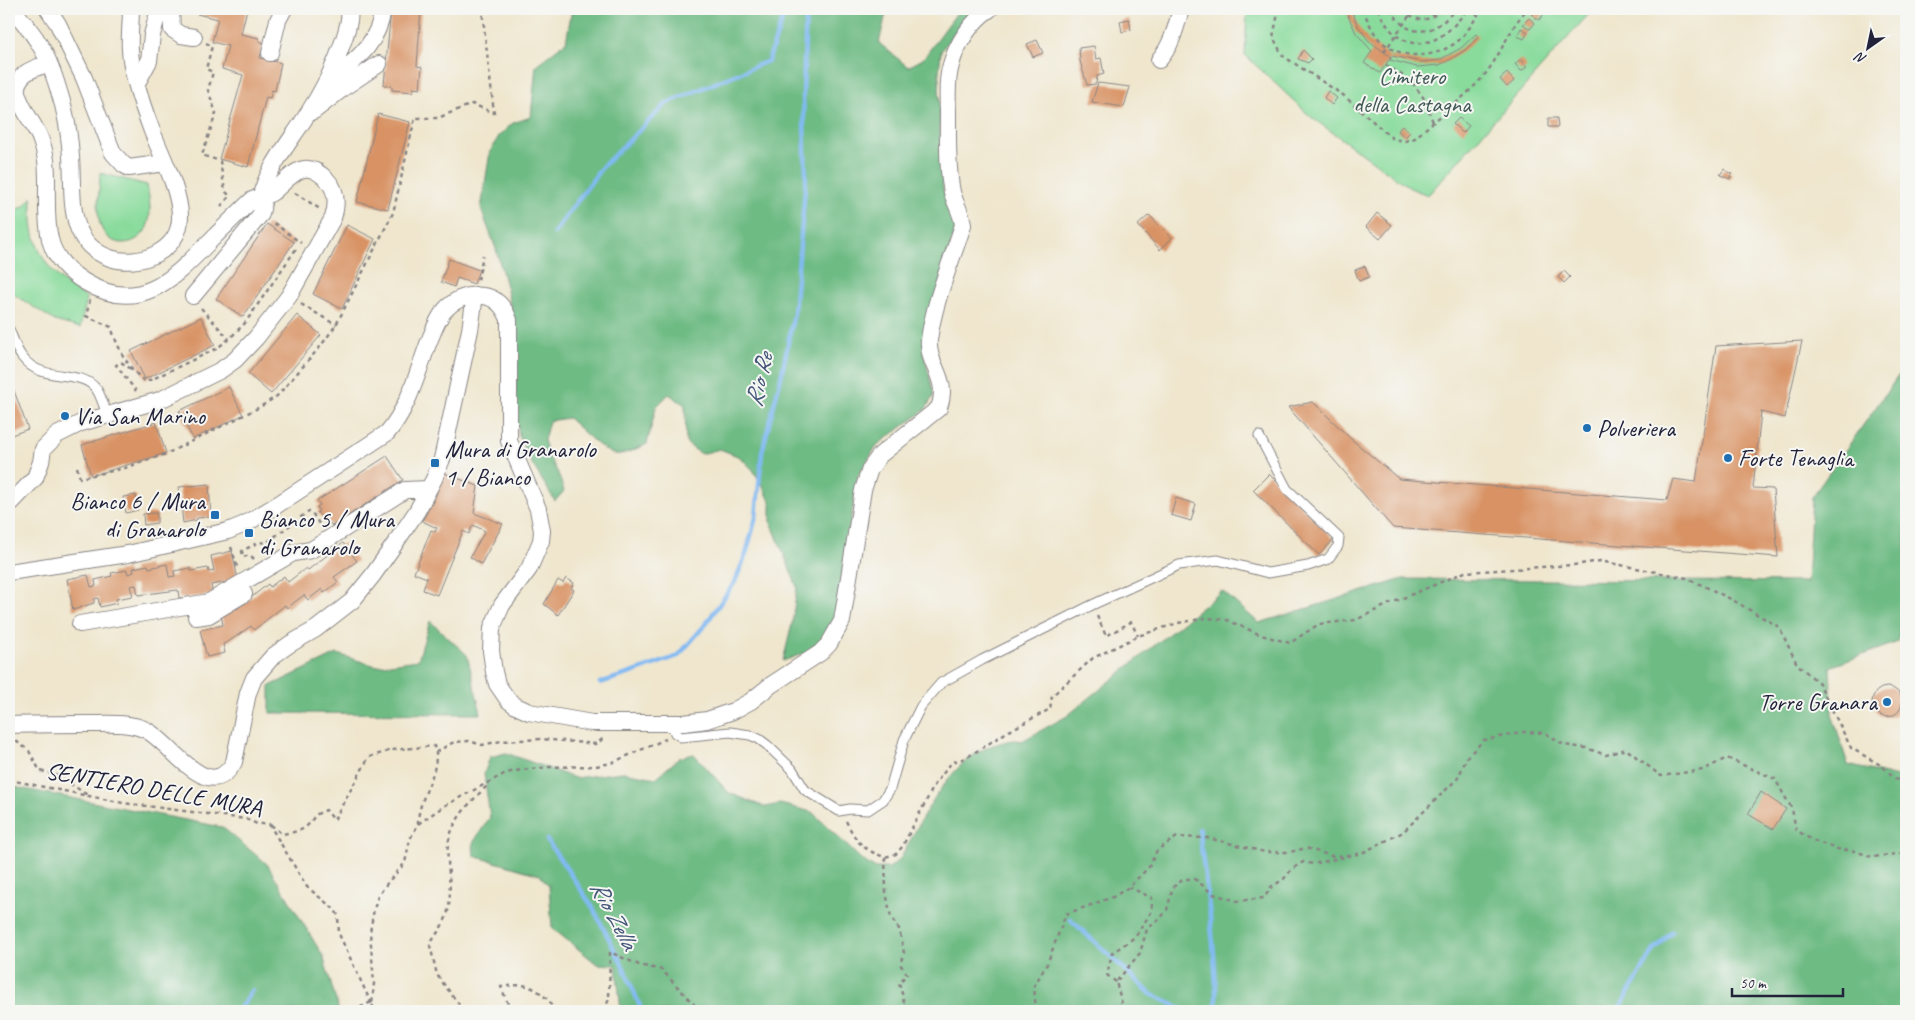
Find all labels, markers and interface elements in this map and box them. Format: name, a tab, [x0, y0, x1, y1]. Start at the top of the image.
north arrow	[1842, 22, 1892, 72]
text: N	[1851, 48, 1869, 68]
park label: Cimitero della Castagna	[1353, 61, 1472, 119]
water label: Rio Re	[737, 347, 781, 410]
place label: Via San Marino	[75, 401, 206, 431]
marker: Via San Marino	[59, 410, 71, 422]
place label: Polveriera	[1597, 413, 1676, 443]
marker: Polveriera	[1581, 422, 1593, 434]
place label: Mura di Granarolo 1 / Bianco	[445, 434, 597, 492]
place label: Forte Tenaglia	[1738, 443, 1855, 473]
marker: Forte Tenaglia	[1722, 452, 1734, 464]
marker: Mura di Granarolo 1 / Bianco	[429, 457, 441, 469]
place label: Bianco 6 / Mura di Granarolo	[70, 486, 208, 544]
place label: Bianco 5 / Mura di Granarolo	[259, 504, 395, 562]
marker: Bianco 6 / Mura di Granarolo	[209, 509, 221, 521]
marker: Bianco 5 / Mura di Granarolo	[243, 527, 255, 539]
place label: Torre Granara	[1759, 687, 1878, 717]
marker: Torre Granara	[1881, 696, 1893, 708]
street label: SENTIERO DELLE MURA	[44, 755, 265, 823]
water label: Rio Zella	[583, 875, 646, 957]
scale bar	[1732, 965, 1844, 997]
text: 50 m	[1740, 974, 1767, 993]

